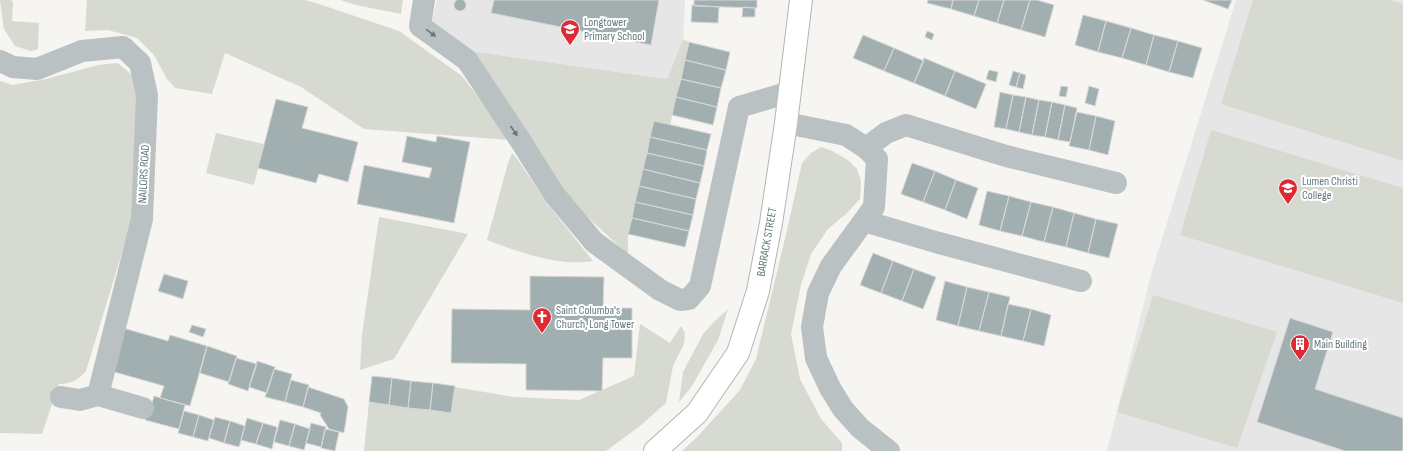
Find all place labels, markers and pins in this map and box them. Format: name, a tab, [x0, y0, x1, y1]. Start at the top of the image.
place label: Longtower Primary School	[584, 15, 644, 44]
school or university icon: Longtower Primary School	[559, 18, 581, 46]
place label: Lumen Christi College	[1302, 174, 1358, 203]
school or university icon: Lumen Christi College	[1277, 177, 1299, 205]
place label: Saint Columba's Church, Long Tower	[556, 303, 635, 332]
church icon: Saint Columba's Church, Long Tower	[531, 306, 553, 334]
building icon: Main Building	[1289, 333, 1311, 361]
place label: Main Building	[1314, 337, 1367, 352]

